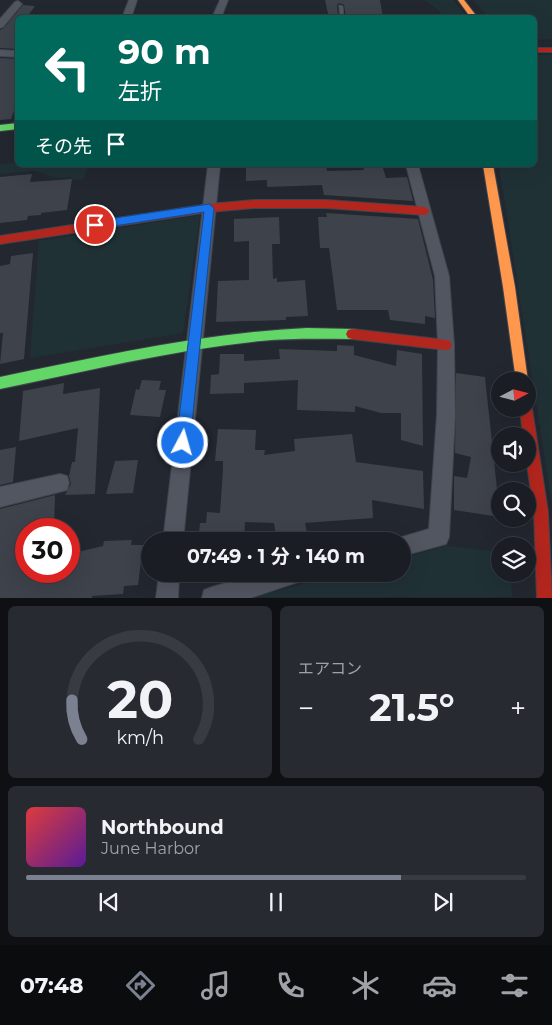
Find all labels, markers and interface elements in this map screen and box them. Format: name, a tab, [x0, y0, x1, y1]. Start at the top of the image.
text: 90 m	[118, 30, 211, 73]
icon: left	[35, 35, 100, 100]
text: 左折	[118, 78, 162, 105]
icon: arrive	[102, 130, 130, 158]
text: その先	[35, 135, 92, 158]
pin	[74, 204, 116, 246]
icon: arrive	[81, 211, 109, 239]
north arrow	[491, 372, 536, 418]
map controls	[491, 372, 536, 582]
position arrow	[156, 416, 208, 468]
button: sound	[491, 427, 536, 472]
button: search	[491, 482, 536, 527]
speed limit sign: 30	[15, 518, 80, 583]
button: layers	[491, 537, 536, 582]
text: 07:49 · 1 分 · 140 m	[187, 545, 365, 568]
text: エアコン	[298, 659, 362, 678]
text: 20	[107, 668, 173, 731]
text: 21.5°	[369, 684, 455, 731]
text: −	[298, 691, 314, 725]
text: +	[510, 691, 526, 725]
text: km/h	[116, 727, 164, 748]
text: Northbound	[101, 816, 224, 839]
text: June Harbor	[101, 839, 200, 858]
icon: previous	[95, 888, 123, 916]
icon: pause	[262, 888, 290, 916]
icon: next	[429, 888, 457, 916]
icon: directions	[123, 968, 158, 1003]
icon: music	[198, 968, 233, 1003]
icon: phone	[273, 968, 308, 1003]
icon: climate	[348, 968, 383, 1003]
icon: car	[422, 968, 457, 1003]
icon: filters	[497, 968, 532, 1003]
text: 07:48	[20, 972, 84, 999]

